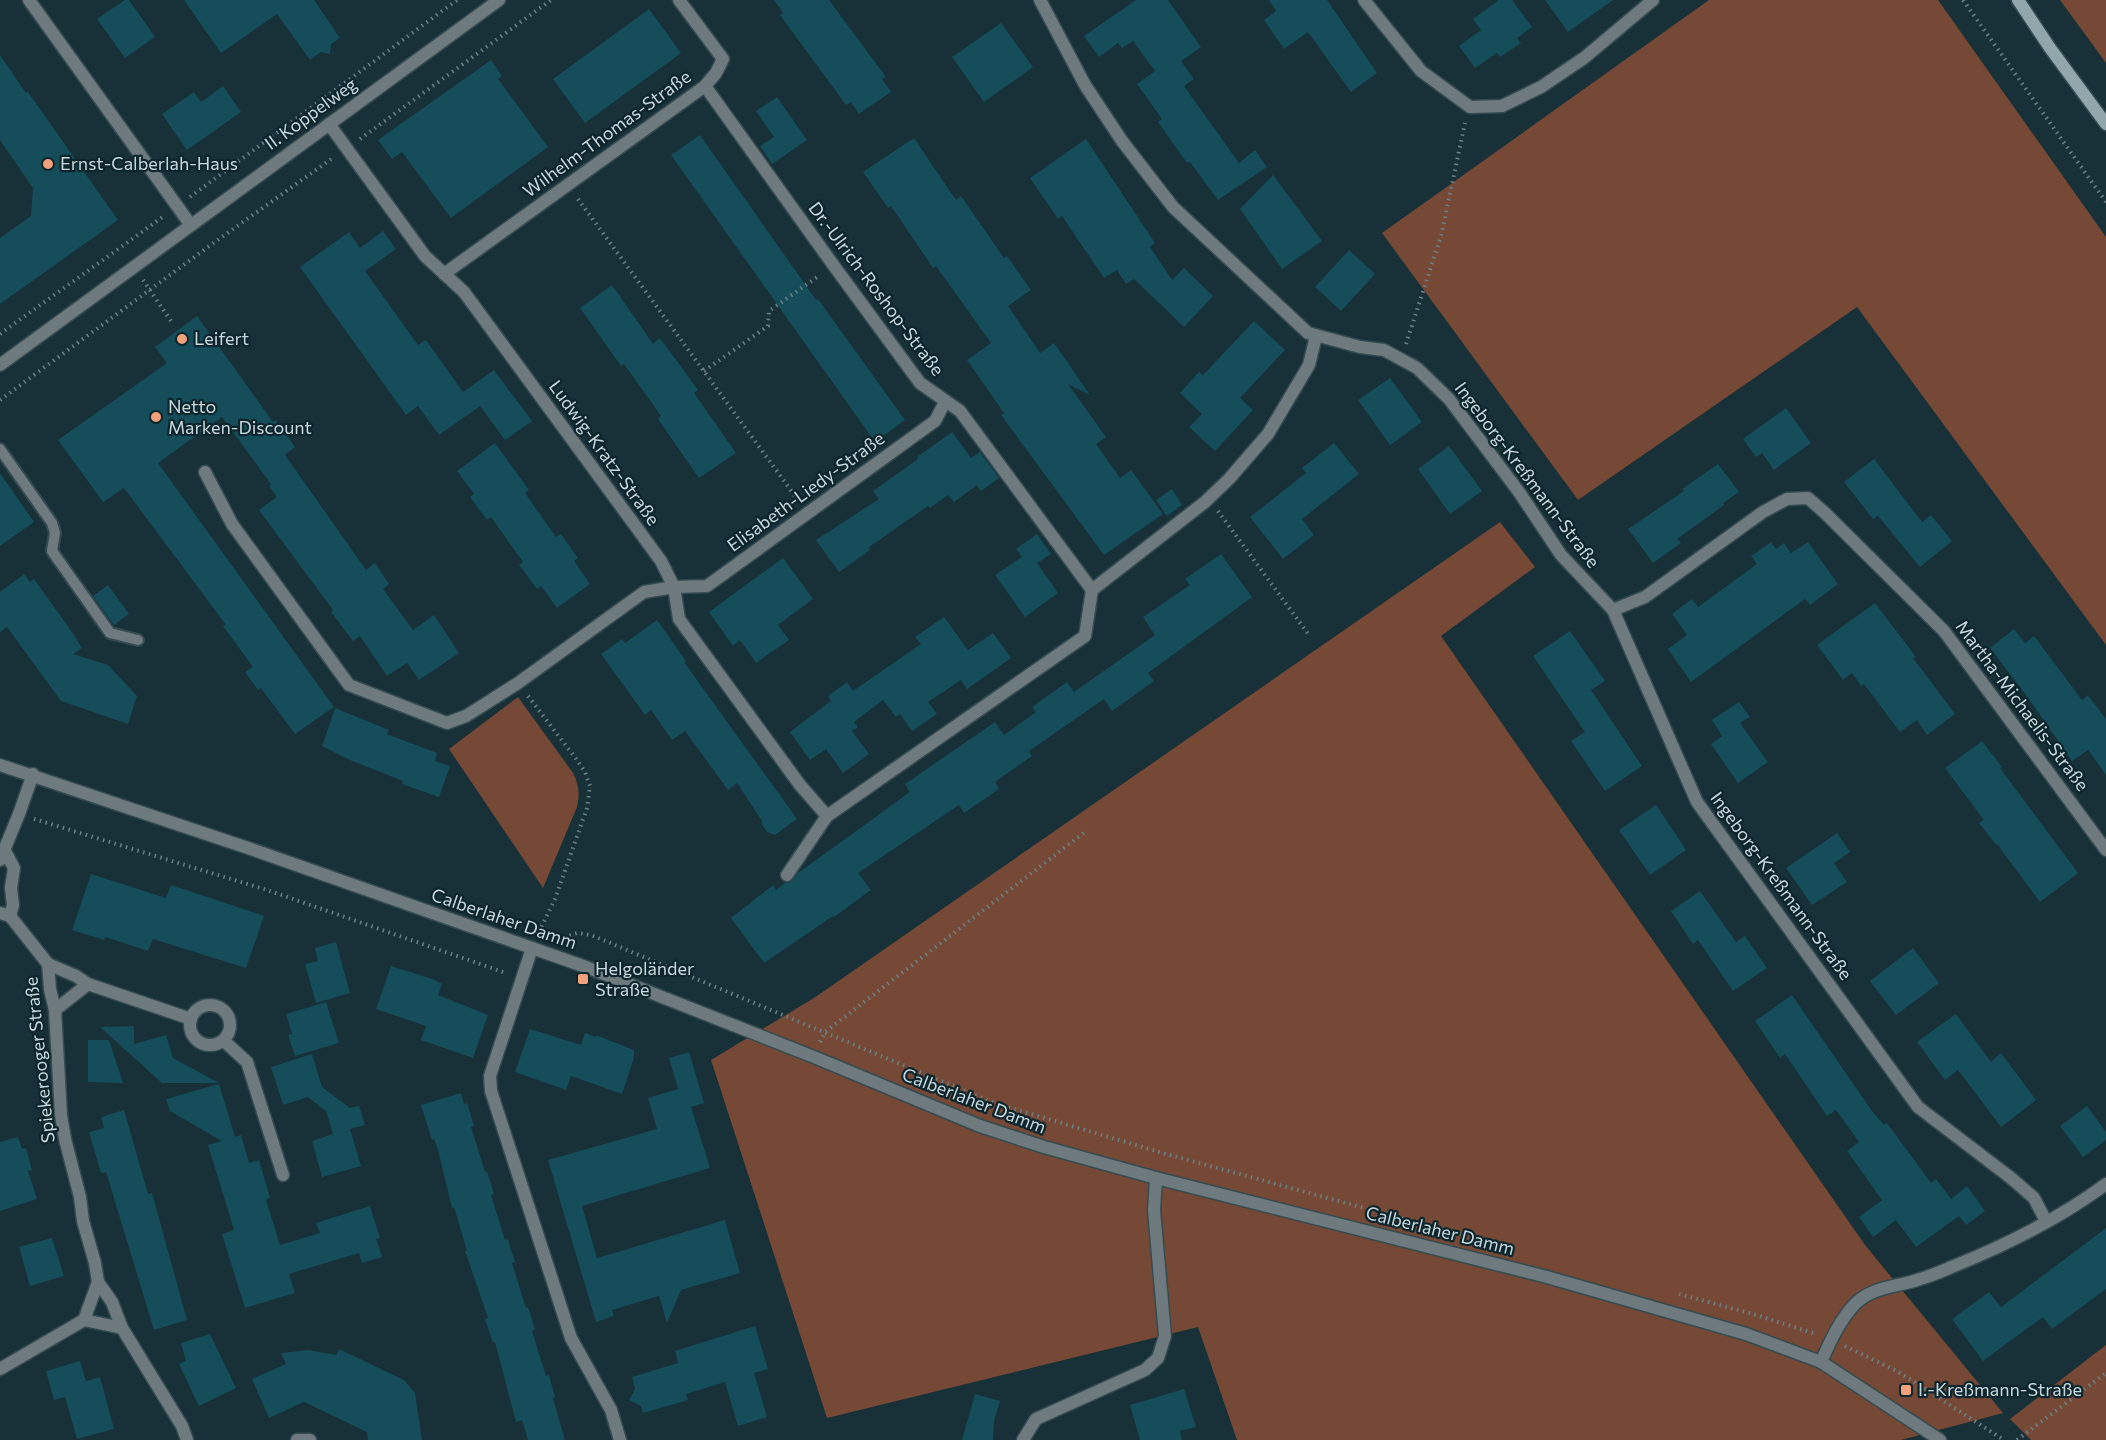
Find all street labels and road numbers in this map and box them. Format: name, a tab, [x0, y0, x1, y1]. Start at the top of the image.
street label: Wilhelm-Thomas-Straße	[518, 65, 695, 202]
street label: II. Koppelweg	[260, 72, 361, 154]
street label: Dr.-Ulrich-Roshop-Straße	[804, 197, 949, 380]
street label: Ludwig-Kratz-Straße	[545, 376, 665, 529]
street label: Ingeborg-Kreßmann-Straße	[1451, 377, 1605, 572]
street label: Elisabeth-Liedy-Straße	[722, 427, 888, 556]
street label: Martha-Michaelis-Straße	[1951, 616, 2094, 795]
street label: Ingeborg-Kreßmann-Straße	[1706, 787, 1857, 984]
street label: Calberlaher Damm	[429, 883, 580, 953]
street label: Spiekerooger Straße	[19, 976, 59, 1144]
street label: Calberlaher Damm	[899, 1063, 1049, 1138]
street label: Calberlaher Damm	[1364, 1201, 1517, 1259]

